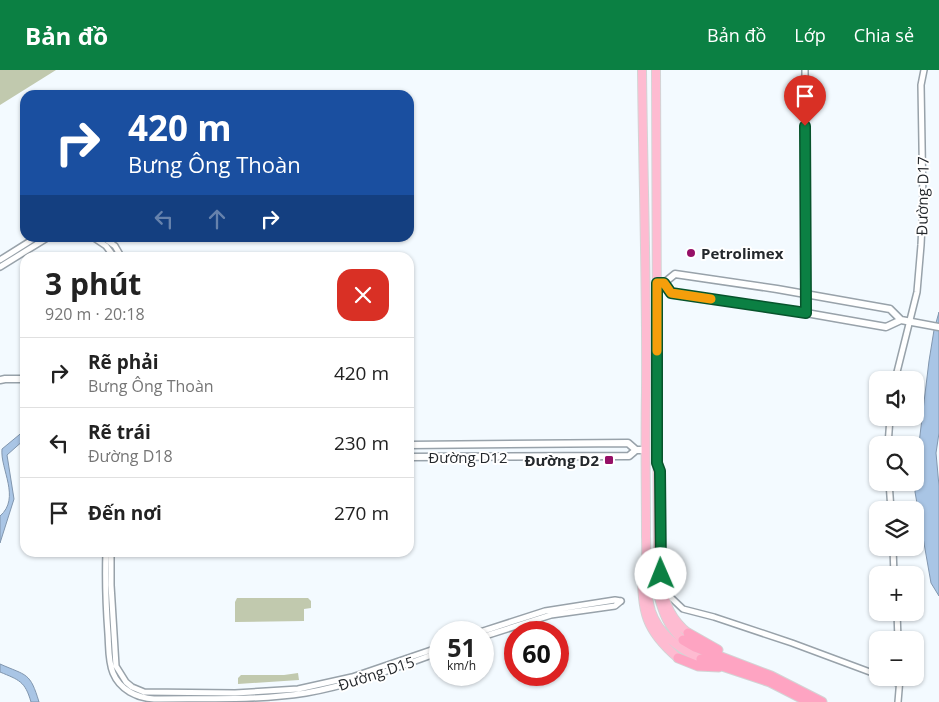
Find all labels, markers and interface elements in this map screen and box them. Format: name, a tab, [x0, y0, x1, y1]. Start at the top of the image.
text: Bản đồ	[25, 19, 108, 52]
text: Bản đồ	[707, 23, 766, 47]
text: Lớp	[794, 23, 826, 47]
text: Chia sẻ	[854, 23, 914, 47]
pin	[784, 75, 826, 126]
icon: arrive	[791, 82, 819, 110]
text: 420 m	[128, 104, 232, 151]
icon: right	[45, 110, 110, 175]
text: Bưng Ông Thoàn	[128, 149, 301, 179]
street label: Đường D17	[911, 156, 933, 236]
icon: left	[150, 205, 178, 233]
icon: ahead	[203, 205, 231, 233]
icon: right	[256, 205, 284, 233]
place label: Petrolimex	[701, 243, 784, 263]
marker: Petrolimex	[685, 247, 697, 259]
text: 3 phút	[45, 263, 141, 304]
button: close	[337, 269, 389, 321]
text: 920 m · 20:18	[45, 303, 145, 325]
text: Rẽ phải	[88, 349, 159, 375]
icon: right	[45, 359, 73, 387]
text: 420 m	[334, 360, 389, 386]
map controls	[869, 371, 924, 686]
button: sound	[869, 371, 924, 426]
text: Bưng Ông Thoàn	[88, 375, 214, 397]
text: Rẽ trái	[88, 419, 151, 445]
icon: left	[45, 429, 73, 457]
text: 230 m	[334, 430, 389, 456]
button: search	[869, 436, 924, 491]
text: Đường D18	[88, 445, 173, 467]
street label: Đường D12	[428, 447, 508, 467]
place label: Đường D2	[524, 450, 599, 470]
marker: Đường D2	[603, 454, 615, 466]
icon: arrive	[45, 499, 73, 527]
text: Đến nơi	[88, 500, 162, 526]
text: 270 m	[334, 500, 389, 526]
button: layers	[869, 501, 924, 556]
position arrow	[634, 547, 686, 599]
button: +	[869, 566, 924, 621]
speed limit sign: 60	[504, 621, 569, 686]
text: 51	[447, 630, 476, 664]
button: −	[869, 631, 924, 686]
street label: Đường D15	[335, 651, 417, 695]
text: km/h	[447, 657, 476, 674]

